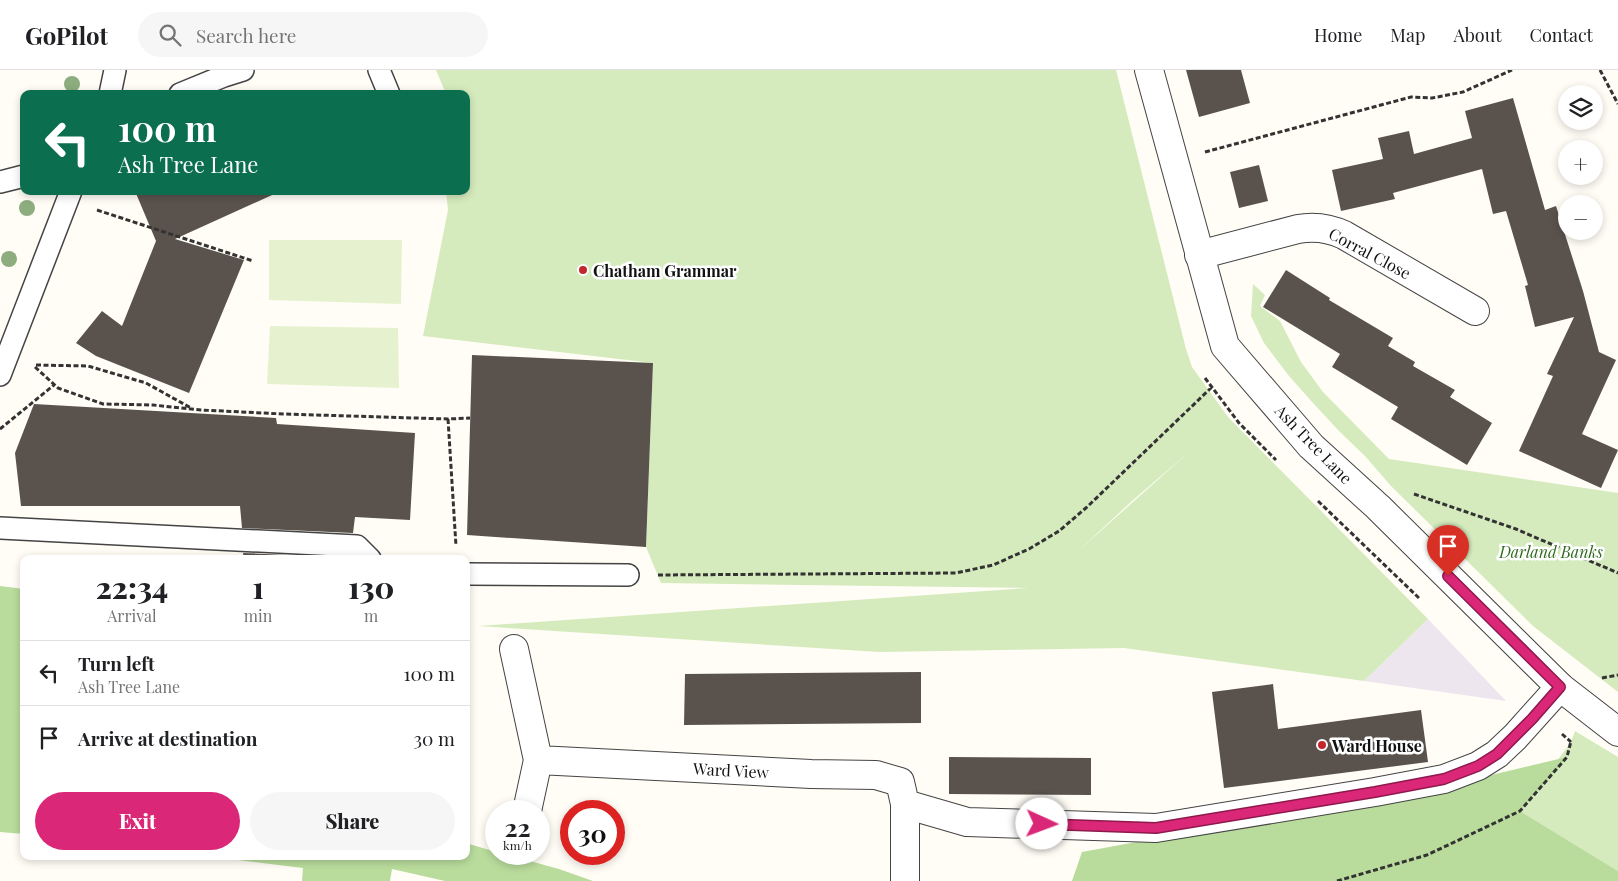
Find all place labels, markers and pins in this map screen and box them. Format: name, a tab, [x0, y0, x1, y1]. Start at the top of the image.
place label: Chatham Grammar	[593, 260, 737, 281]
marker: Chatham Grammar	[577, 264, 589, 276]
pin	[1427, 525, 1469, 576]
place label: Ward House	[1331, 735, 1422, 756]
marker: Ward House	[1316, 739, 1328, 751]

